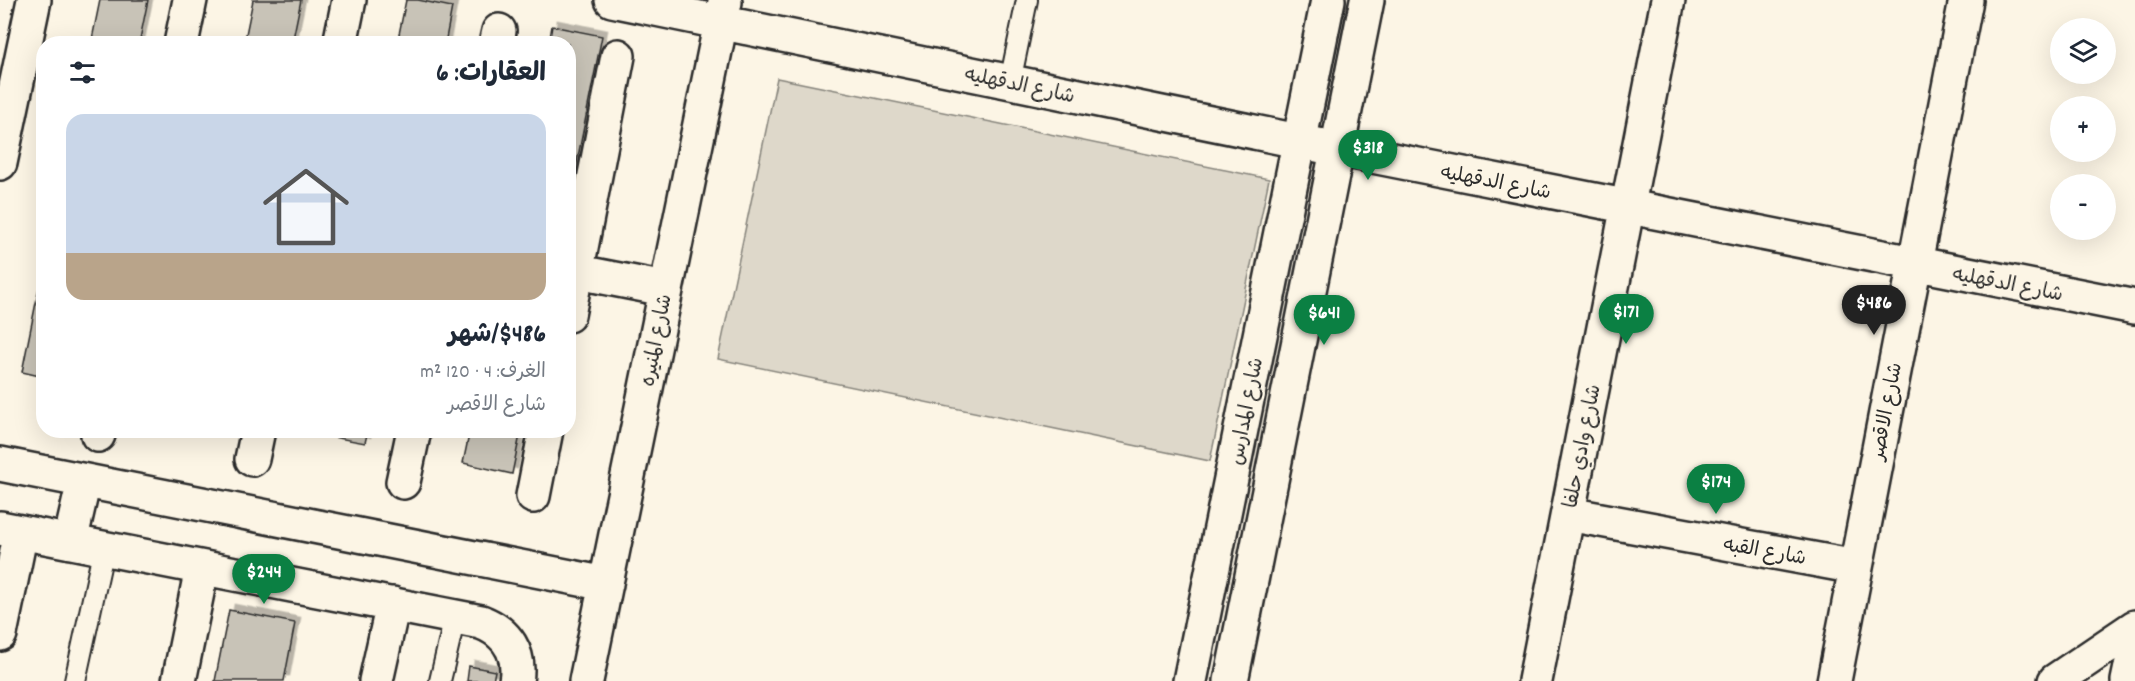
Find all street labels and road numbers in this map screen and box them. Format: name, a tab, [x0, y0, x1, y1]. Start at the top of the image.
street label: شارع الدقهليه	[962, 62, 1077, 112]
street label: شارع الدقهليه	[1438, 160, 1553, 208]
street label: شارع الدقهليه	[1950, 262, 2065, 310]
street label: شارع المنيره	[635, 292, 681, 389]
street label: شارع المدارس	[1224, 355, 1272, 468]
street label: شارع الاقصر	[1864, 360, 1911, 465]
street label: شارع وادي حلفا	[1558, 382, 1610, 511]
street label: شارع القبه	[1721, 532, 1808, 574]

